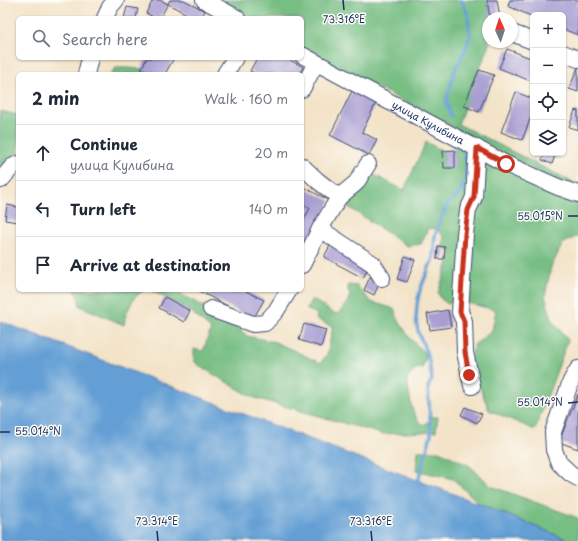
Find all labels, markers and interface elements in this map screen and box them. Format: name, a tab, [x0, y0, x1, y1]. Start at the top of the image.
text: 73.316°E	[323, 11, 365, 26]
north arrow	[482, 12, 518, 48]
map controls	[530, 12, 566, 156]
button: +	[530, 12, 566, 48]
search box	[16, 16, 304, 60]
icon: search	[30, 27, 52, 49]
text: Search here	[62, 27, 148, 50]
button: −	[530, 48, 566, 84]
button: locate	[530, 84, 566, 120]
text: 2 min	[32, 85, 79, 111]
text: Walk · 160 m	[205, 89, 288, 108]
street label: улица Кулибина	[390, 96, 468, 148]
button: layers	[530, 120, 566, 156]
text: Continue	[70, 132, 138, 155]
icon: ahead	[32, 142, 54, 164]
text: 20 m	[254, 143, 288, 162]
text: улица Кулибина	[70, 155, 174, 174]
route start	[497, 155, 515, 173]
text: Turn left	[70, 197, 136, 220]
icon: left	[32, 198, 54, 220]
text: 140 m	[249, 199, 288, 218]
text: 55.015°N	[517, 208, 563, 223]
text: Arrive at destination	[70, 253, 231, 276]
icon: arrive	[32, 254, 54, 276]
route end	[460, 366, 478, 384]
text: 55.014°N	[517, 394, 563, 409]
text: 55.014°N	[15, 423, 61, 438]
text: 73.314°E	[136, 513, 178, 528]
text: 73.316°E	[350, 513, 392, 528]

